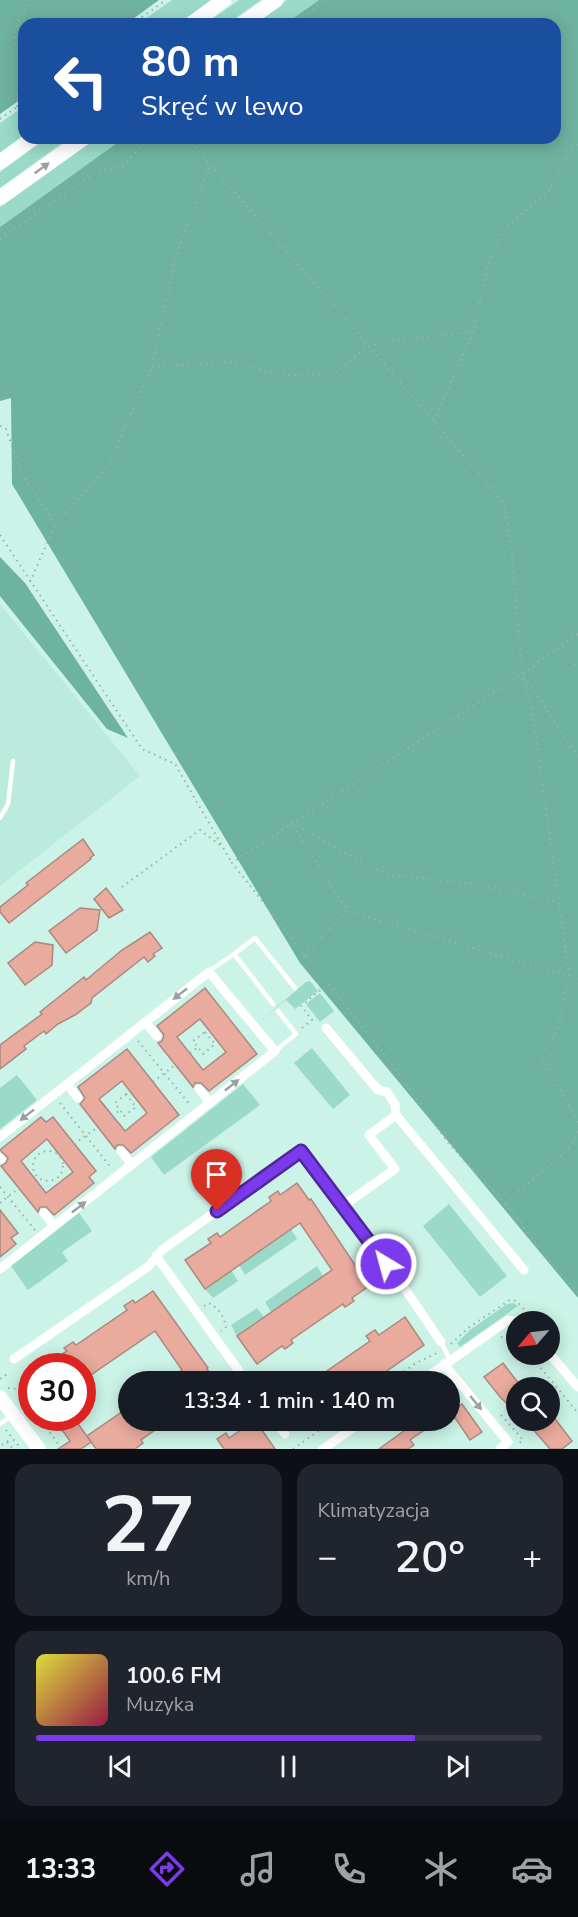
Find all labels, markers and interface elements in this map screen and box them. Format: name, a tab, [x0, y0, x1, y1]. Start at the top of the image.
text: 80 m	[141, 34, 240, 91]
icon: left	[42, 42, 120, 120]
text: Skręć w lewo	[141, 88, 304, 125]
one-way arrow	[33, 162, 49, 174]
one-way arrow	[172, 988, 188, 1001]
one-way arrow	[224, 1080, 239, 1092]
one-way arrow	[19, 1109, 35, 1122]
pin	[191, 1149, 242, 1211]
icon: arrive	[200, 1158, 233, 1191]
one-way arrow	[71, 1200, 87, 1213]
position arrow	[354, 1232, 418, 1296]
north arrow	[506, 1311, 560, 1365]
map controls	[506, 1311, 560, 1431]
speed limit sign: 30	[18, 1353, 96, 1431]
button: search	[506, 1377, 560, 1431]
text: 13:34 · 1 min · 140 m	[183, 1386, 395, 1416]
one-way arrow	[470, 1395, 483, 1411]
text: 27	[101, 1472, 195, 1579]
text: Klimatyzacja	[318, 1497, 430, 1524]
text: 20°	[394, 1527, 465, 1588]
text: −	[318, 1535, 337, 1580]
text: +	[522, 1535, 542, 1580]
text: km/h	[126, 1565, 170, 1592]
text: 100.6 FM	[126, 1661, 222, 1691]
text: Muzyka	[126, 1691, 194, 1718]
icon: previous	[104, 1750, 137, 1783]
icon: pause	[272, 1750, 305, 1783]
icon: next	[441, 1750, 474, 1783]
icon: directions	[146, 1848, 188, 1890]
icon: music	[237, 1848, 279, 1890]
icon: phone	[328, 1848, 370, 1890]
icon: climate	[420, 1848, 462, 1890]
icon: car	[511, 1848, 553, 1890]
text: 13:33	[25, 1851, 96, 1888]

